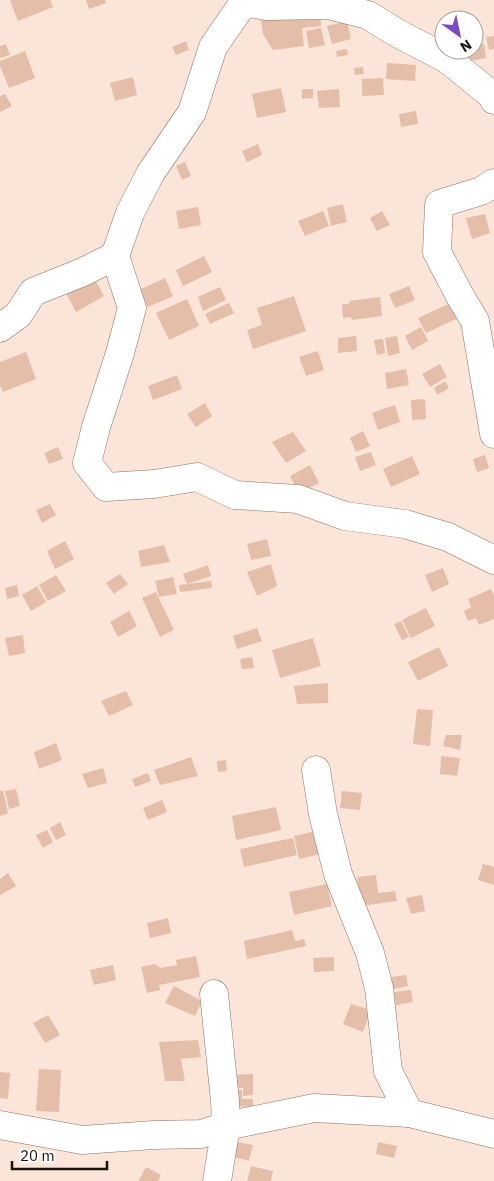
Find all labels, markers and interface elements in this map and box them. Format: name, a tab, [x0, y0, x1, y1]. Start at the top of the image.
north arrow	[434, 10, 484, 60]
text: N	[457, 36, 475, 56]
scale bar	[12, 1138, 108, 1170]
text: 20 m	[20, 1146, 55, 1165]

